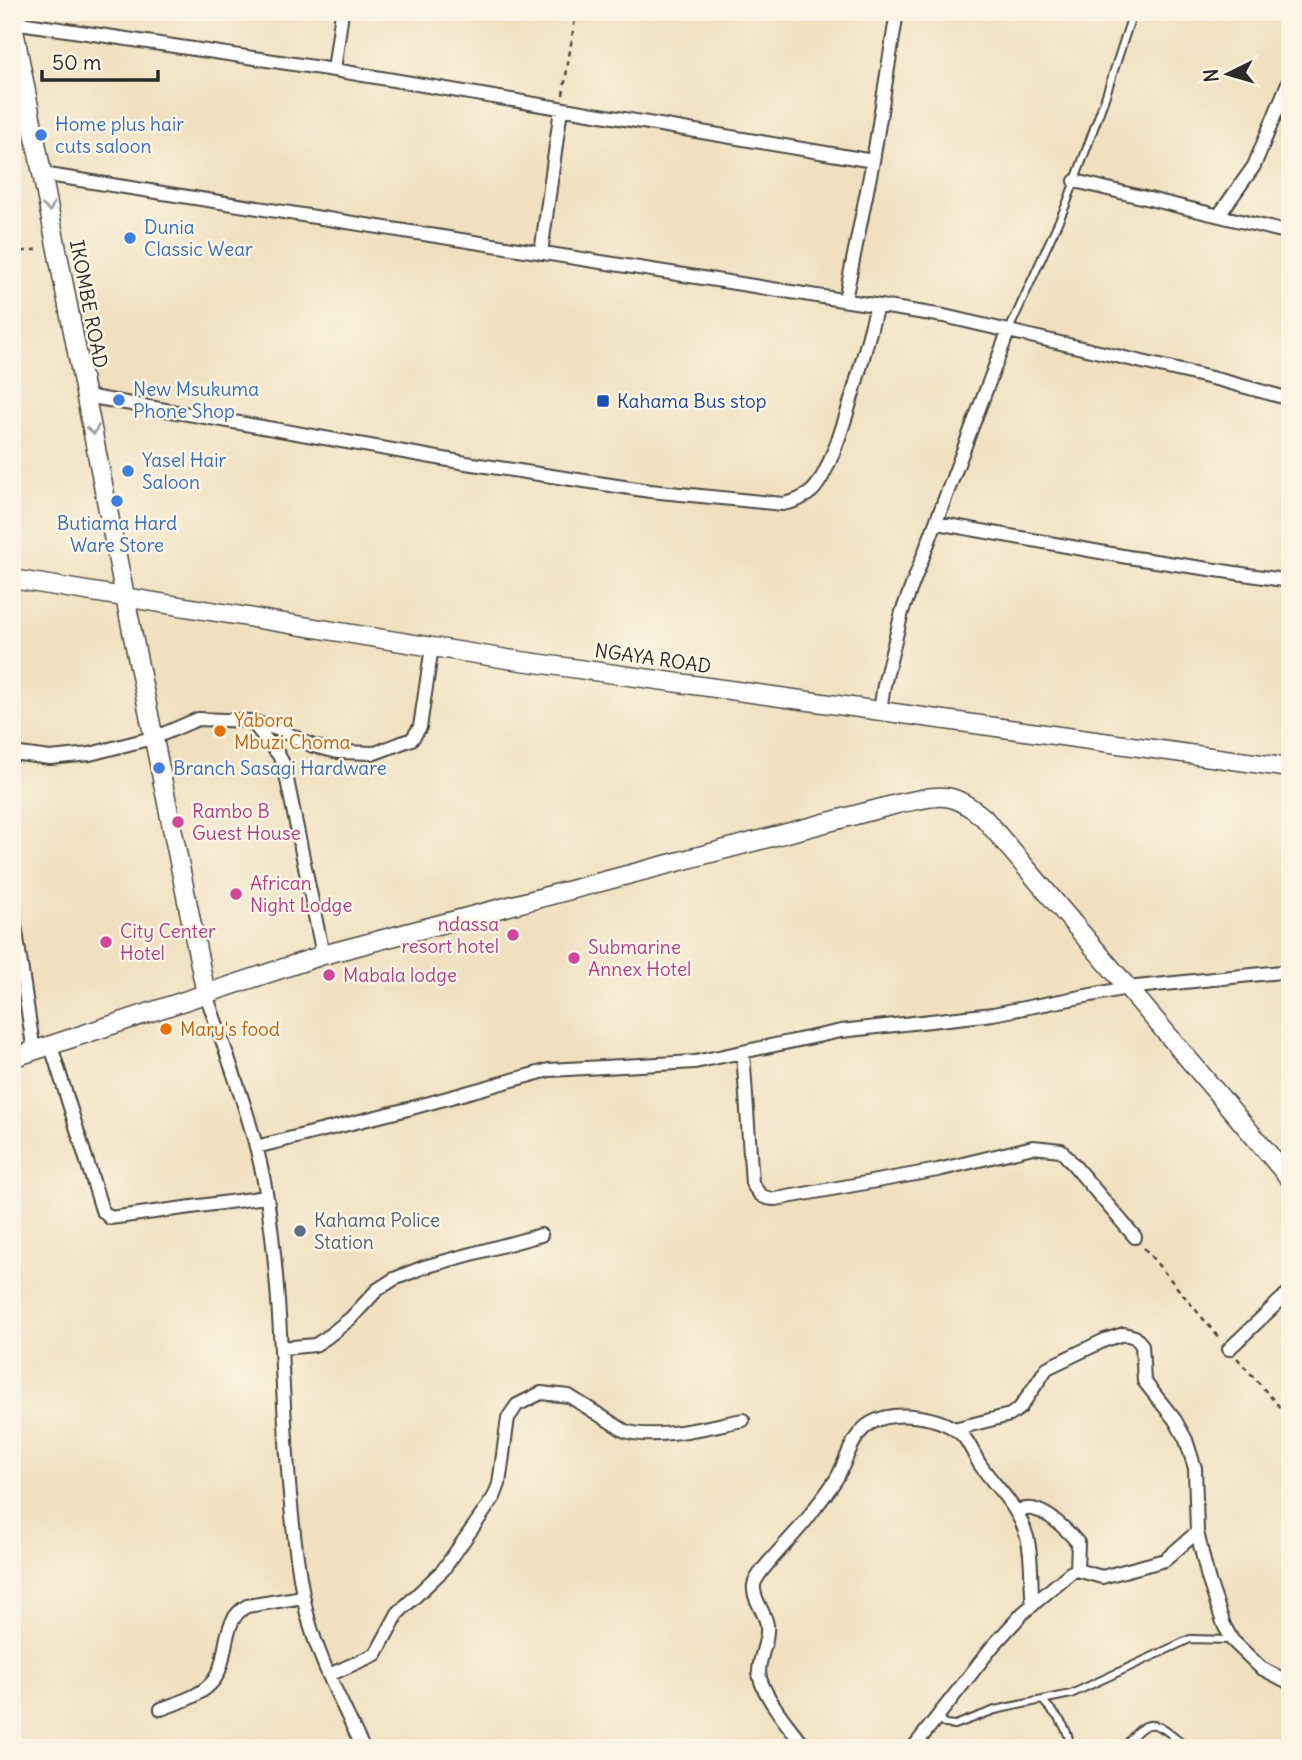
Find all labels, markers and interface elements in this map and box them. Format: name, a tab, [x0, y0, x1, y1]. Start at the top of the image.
scale bar	[42, 38, 158, 82]
north arrow	[1194, 38, 1264, 108]
text: 50 m	[52, 49, 101, 76]
text: N	[1199, 68, 1224, 83]
place label: Home plus hair cuts saloon	[55, 112, 184, 158]
marker: Home plus hair cuts saloon	[33, 127, 49, 143]
one-way arrow	[41, 201, 56, 213]
place label: Dunia Classic Wear	[144, 215, 253, 261]
marker: Dunia Classic Wear	[122, 230, 138, 246]
street label: IKOMBE ROAD	[65, 238, 113, 370]
place label: New Msukuma Phone Shop	[133, 377, 259, 423]
place label: Kahama Bus stop	[617, 389, 767, 413]
marker: New Msukuma Phone Shop	[111, 392, 127, 408]
marker: Kahama Bus stop	[595, 393, 611, 409]
one-way arrow	[84, 424, 99, 436]
place label: Yasel Hair Saloon	[142, 448, 226, 494]
marker: Yasel Hair Saloon	[120, 463, 136, 479]
marker: Butiama Hard Ware Store	[109, 493, 125, 509]
place label: Butiama Hard Ware Store	[57, 511, 177, 557]
street label: NGAYA ROAD	[593, 638, 713, 678]
place label: Yabora Mbuzi Choma	[234, 708, 351, 754]
marker: Yabora Mbuzi Choma	[212, 723, 228, 739]
place label: Branch Sasagi Hardware	[173, 756, 387, 780]
marker: Branch Sasagi Hardware	[151, 760, 167, 776]
place label: Rambo B Guest House	[192, 799, 301, 845]
marker: Rambo B Guest House	[170, 814, 186, 830]
place label: African Night Lodge	[250, 871, 352, 917]
marker: African Night Lodge	[228, 886, 244, 902]
place label: ndassa resort hotel	[401, 912, 499, 958]
place label: City Center Hotel	[120, 919, 216, 965]
marker: ndassa resort hotel	[505, 927, 521, 943]
marker: City Center Hotel	[98, 934, 114, 950]
place label: Submarine Annex Hotel	[588, 935, 691, 981]
marker: Submarine Annex Hotel	[566, 950, 582, 966]
place label: Mabala lodge	[343, 963, 457, 987]
marker: Mabala lodge	[321, 967, 337, 983]
place label: Mary's food	[180, 1017, 280, 1041]
marker: Mary's food	[158, 1021, 174, 1037]
place label: Kahama Police Station	[314, 1208, 440, 1254]
marker: Kahama Police Station	[292, 1223, 308, 1239]

